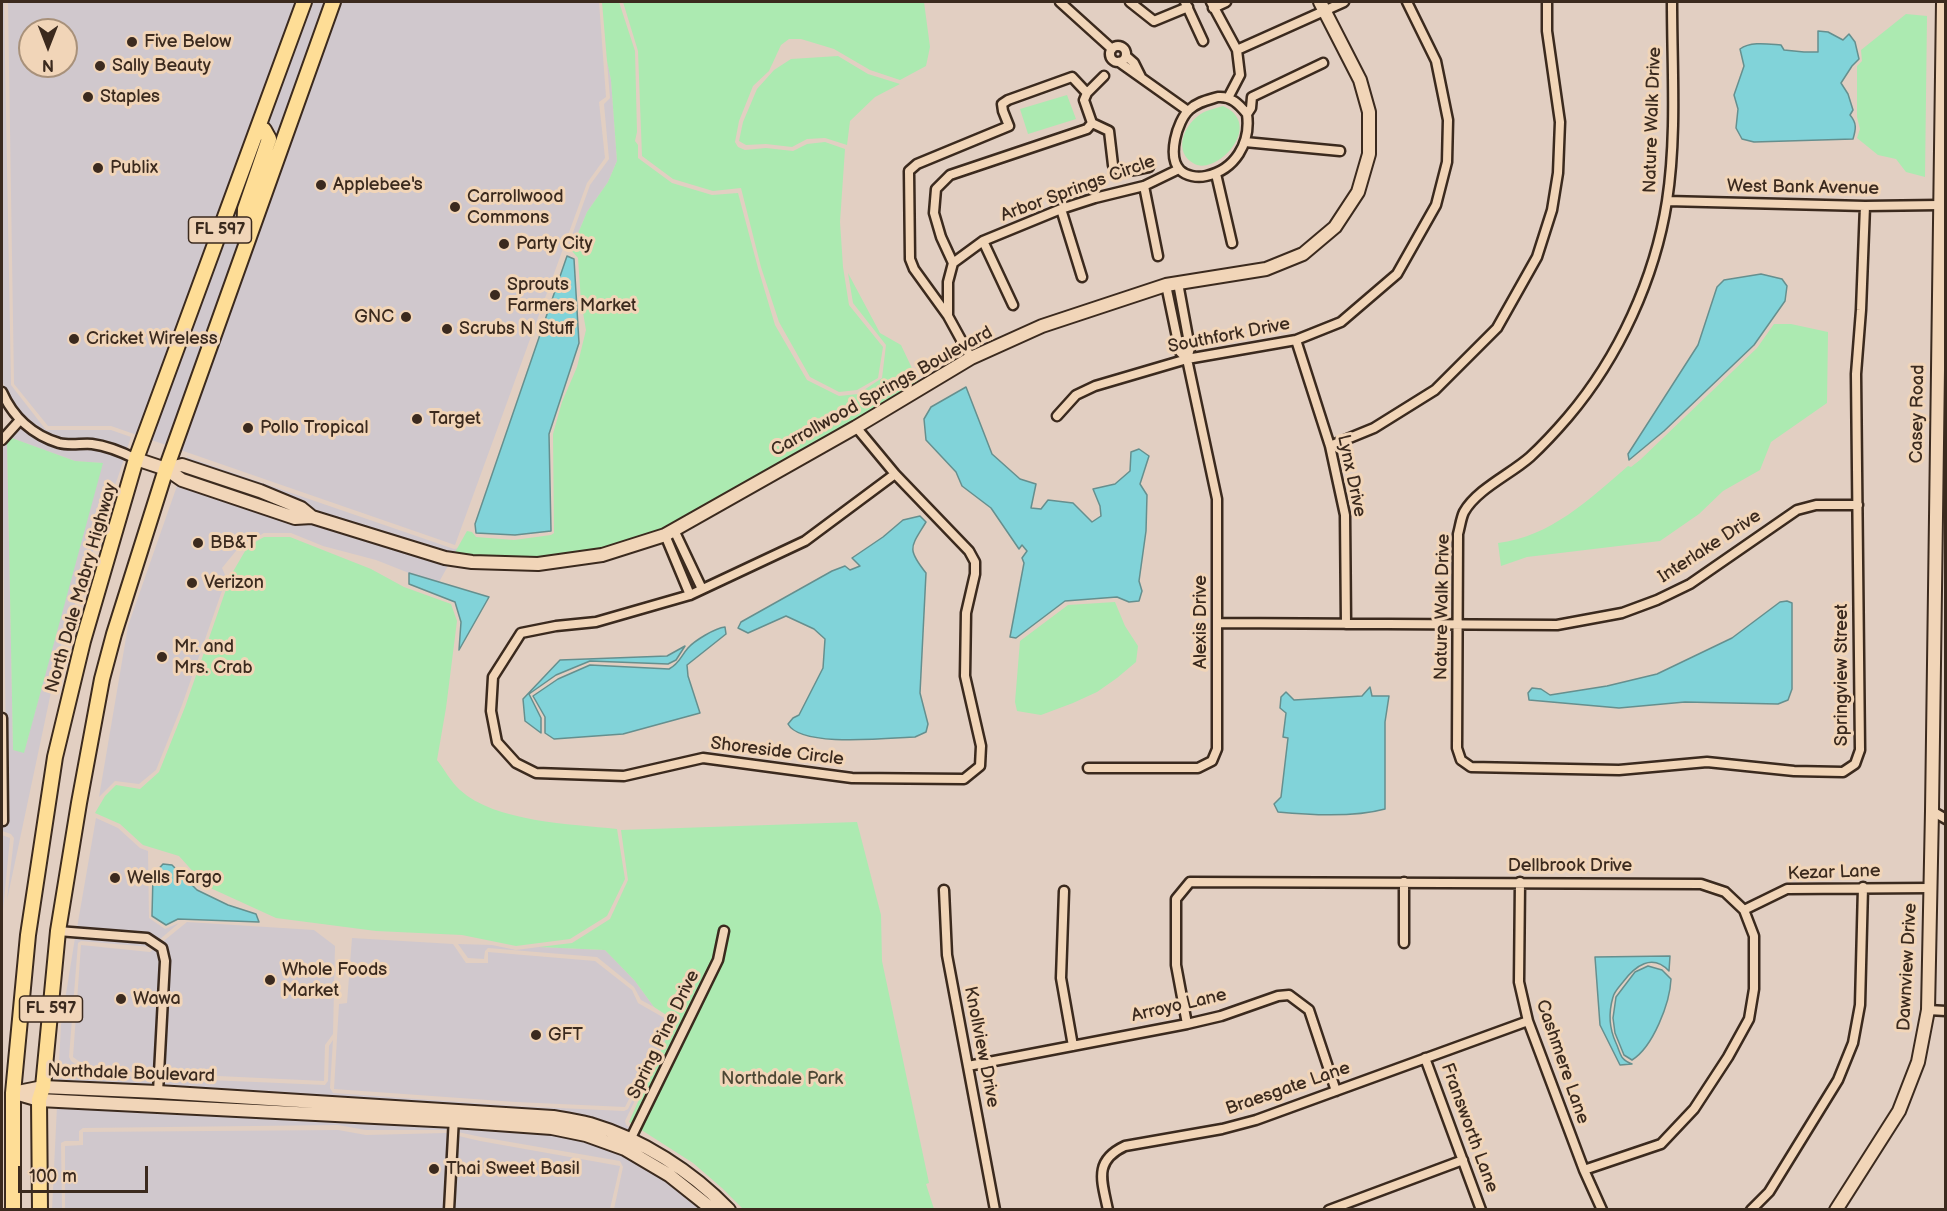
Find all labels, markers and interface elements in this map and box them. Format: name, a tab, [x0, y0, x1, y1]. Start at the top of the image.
north arrow	[18, 18, 78, 78]
place label: Five Below	[144, 31, 231, 53]
marker: Five Below	[125, 35, 139, 49]
street label: Nature Walk Drive	[1640, 46, 1666, 194]
text: N	[42, 55, 54, 74]
place label: Sally Beauty	[112, 55, 211, 77]
marker: Sally Beauty	[93, 59, 107, 73]
place label: Staples	[100, 86, 160, 108]
marker: Staples	[81, 90, 95, 104]
street label: Arbor Springs Circle	[998, 151, 1158, 227]
place label: Publix	[110, 157, 158, 179]
marker: Publix	[91, 161, 105, 175]
place label: Applebee's	[333, 174, 423, 196]
street label: West Bank Avenue	[1727, 176, 1879, 200]
marker: Applebee's	[314, 178, 328, 192]
place label: Carrollwood Commons	[467, 186, 564, 228]
marker: Carrollwood Commons	[448, 200, 462, 214]
road number: FL 597	[188, 217, 252, 243]
place label: Party City	[516, 233, 593, 255]
marker: Party City	[497, 237, 511, 251]
place label: Sprouts Farmers Market	[507, 274, 637, 316]
marker: Sprouts Farmers Market	[488, 288, 502, 302]
place label: GNC	[354, 306, 394, 328]
marker: GNC	[399, 310, 413, 324]
street label: Southfork Drive	[1166, 314, 1292, 358]
place label: Scrubs N Stuff	[459, 318, 574, 340]
marker: Scrubs N Stuff	[440, 322, 454, 336]
street label: Carrollwood Springs Boulevard	[768, 322, 996, 462]
place label: Cricket Wireless	[86, 328, 218, 350]
marker: Cricket Wireless	[67, 332, 81, 346]
street label: Casey Road	[1906, 364, 1930, 464]
place label: Target	[429, 408, 481, 430]
marker: Target	[410, 412, 424, 426]
place label: Pollo Tropical	[260, 417, 369, 439]
marker: Pollo Tropical	[241, 421, 255, 435]
street label: Lynx Drive	[1332, 433, 1370, 519]
street label: North Dale Mabry Highway	[42, 481, 122, 695]
street label: Interlake Drive	[1654, 506, 1766, 588]
place label: BB&T	[210, 532, 257, 554]
street label: Nature Walk Drive	[1431, 534, 1455, 680]
marker: BB&T	[191, 536, 205, 550]
place label: Verizon	[204, 572, 264, 594]
street label: Alexis Drive	[1190, 575, 1212, 669]
marker: Verizon	[185, 576, 199, 590]
street label: Springview Street	[1831, 604, 1853, 746]
place label: Mr. and Mrs. Crab	[174, 636, 253, 678]
marker: Mr. and Mrs. Crab	[155, 650, 169, 664]
street label: Shoreside Circle	[709, 733, 845, 771]
street label: Dellbrook Drive	[1508, 855, 1632, 877]
street label: Kezar Lane	[1787, 861, 1881, 885]
place label: Wells Fargo	[127, 867, 222, 889]
marker: Wells Fargo	[108, 871, 122, 885]
street label: Dawnview Drive	[1894, 902, 1922, 1032]
place label: Whole Foods Market	[282, 959, 387, 1002]
street label: Spring Pine Drive	[623, 967, 705, 1103]
marker: Whole Foods Market	[263, 973, 277, 987]
street label: Knollview Drive	[959, 985, 1003, 1109]
street label: Arroyo Lane	[1129, 985, 1229, 1027]
place label: Wawa	[133, 988, 181, 1010]
marker: Wawa	[114, 992, 128, 1006]
road number: FL 597	[20, 996, 82, 1022]
street label: Cashmere Lane	[1531, 997, 1593, 1127]
place label: GFT	[548, 1024, 583, 1046]
marker: GFT	[529, 1028, 543, 1042]
street label: Braesgate Lane	[1223, 1058, 1353, 1120]
street label: Northdale Boulevard	[47, 1060, 215, 1088]
street label: Fransworth Lane	[1436, 1060, 1502, 1196]
park label: Northdale Park	[721, 1068, 843, 1090]
scale bar	[21, 1154, 152, 1192]
place label: Thai Sweet Basil	[446, 1158, 580, 1180]
marker: Thai Sweet Basil	[427, 1162, 441, 1176]
text: 100 m	[29, 1166, 77, 1187]

